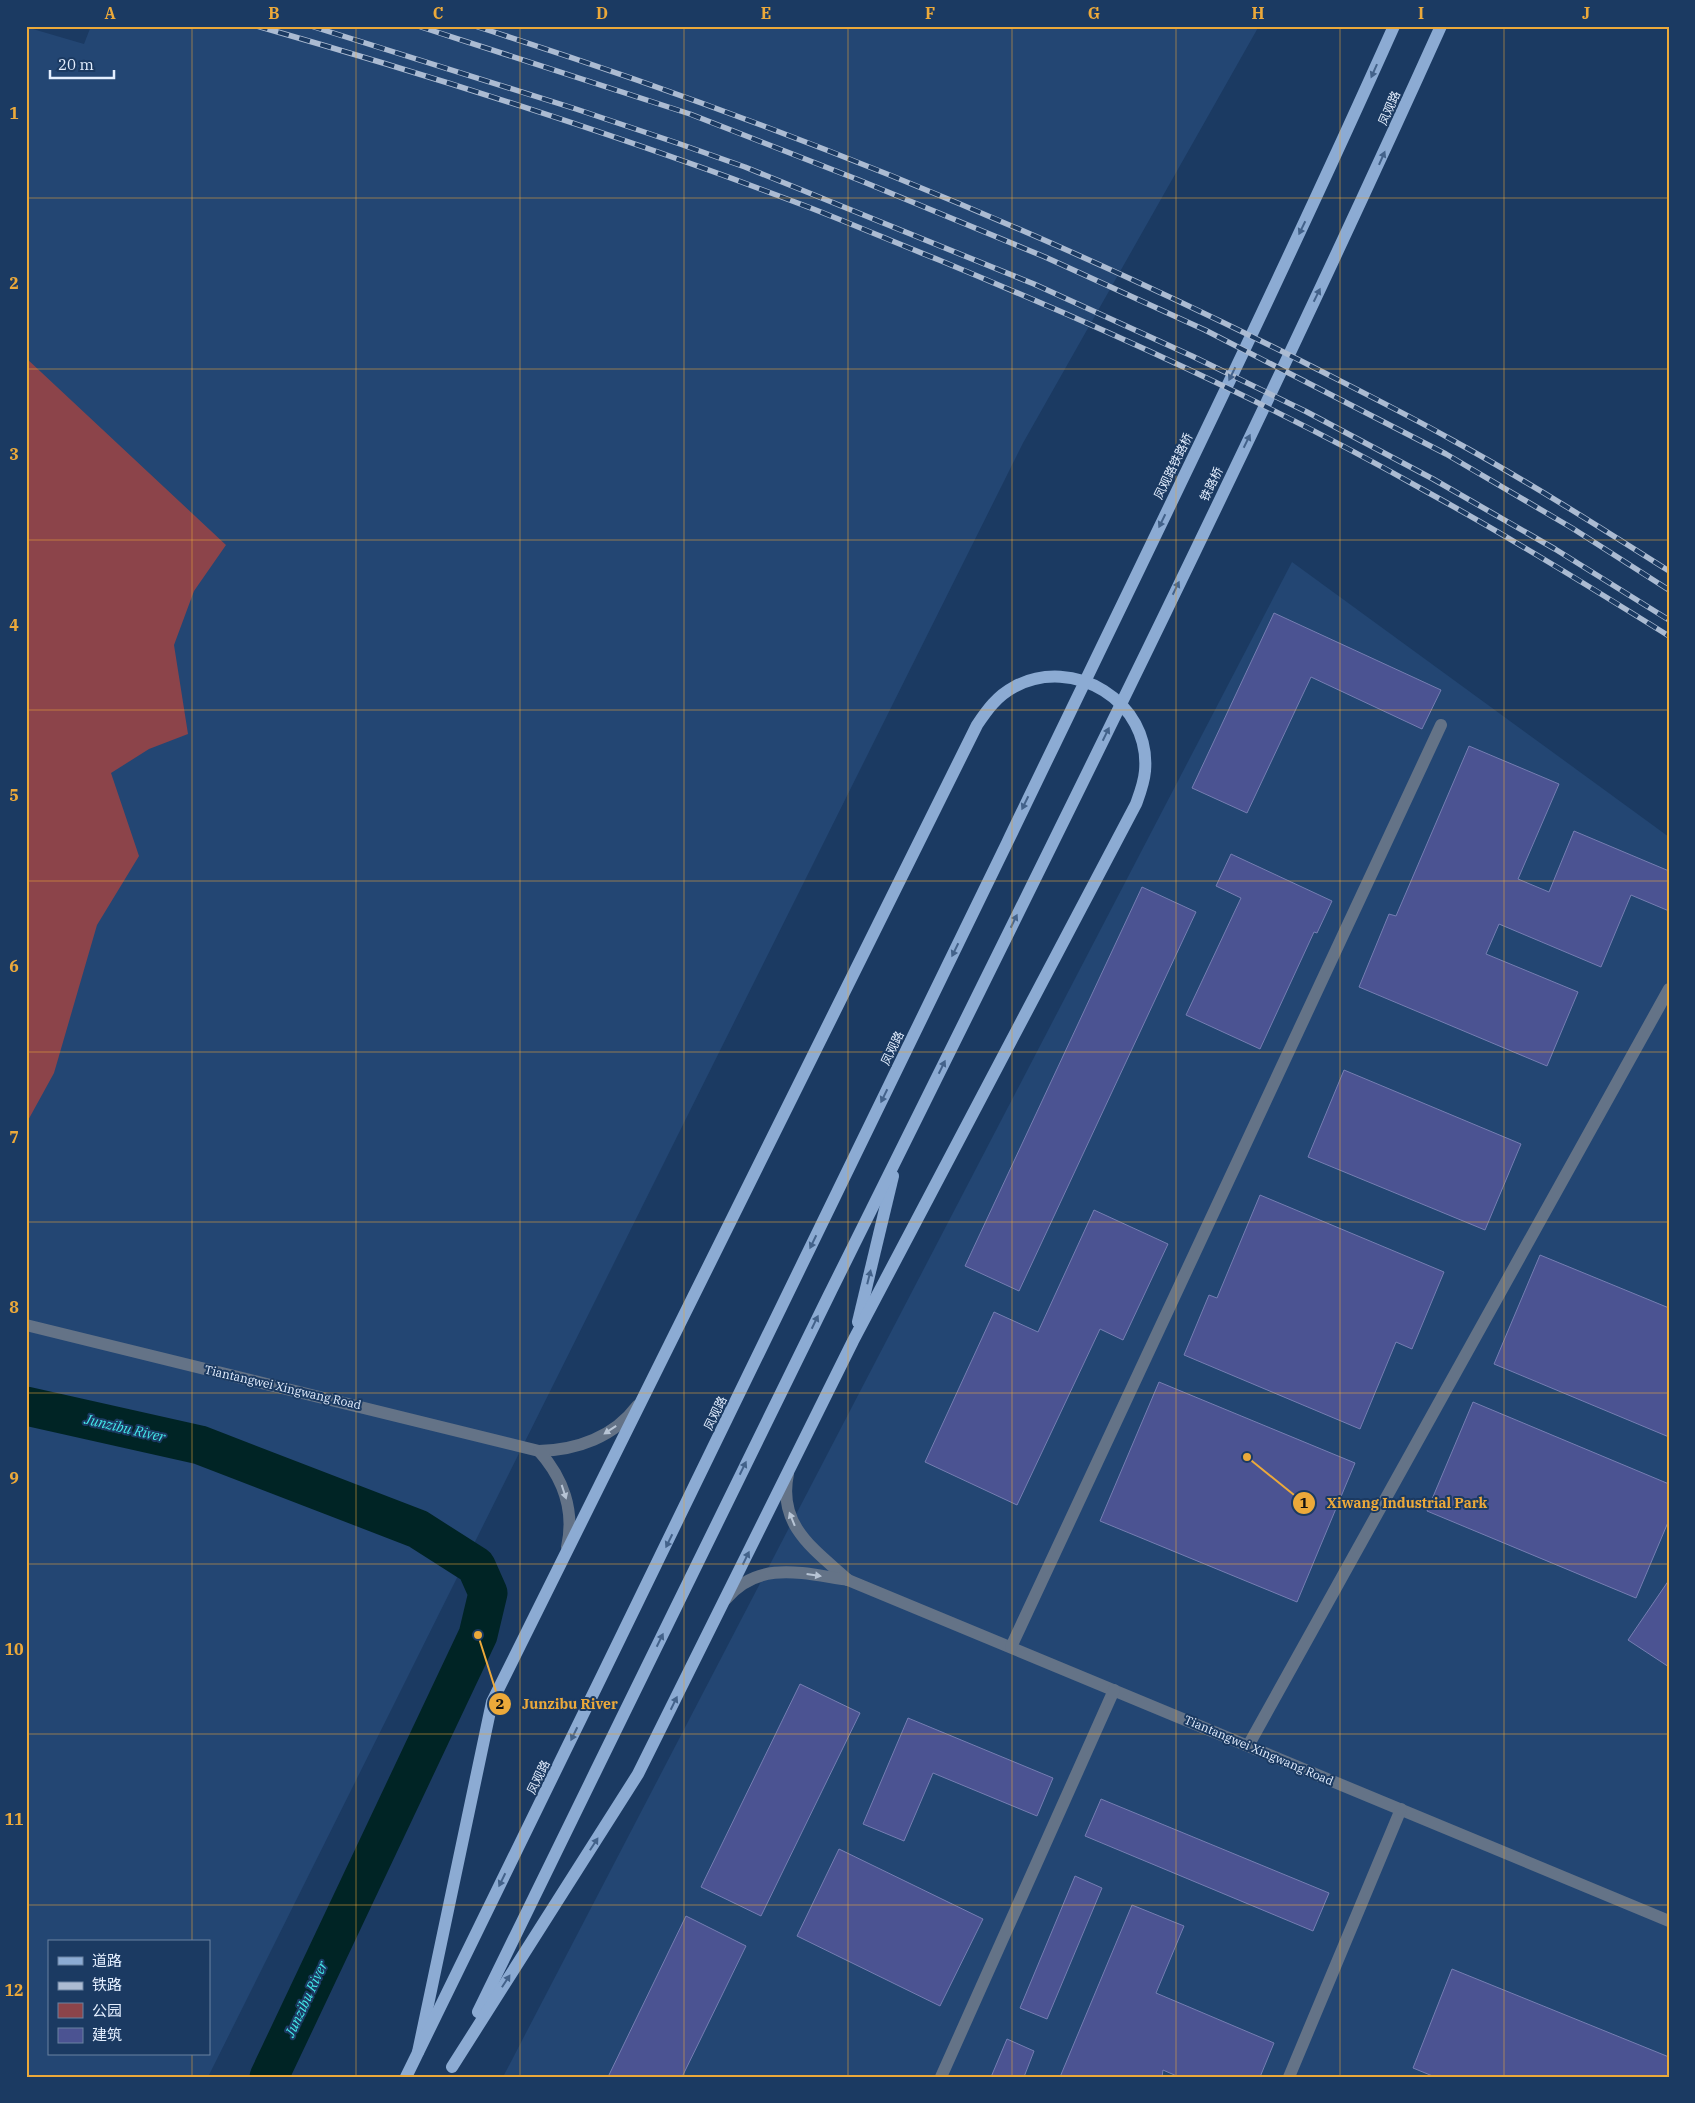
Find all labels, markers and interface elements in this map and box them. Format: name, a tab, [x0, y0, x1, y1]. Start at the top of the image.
text: A	[104, 3, 116, 23]
text: B	[268, 3, 280, 23]
text: C	[433, 3, 443, 23]
text: D	[596, 3, 608, 23]
text: E	[761, 3, 771, 23]
text: F	[925, 3, 935, 23]
text: G	[1088, 3, 1100, 23]
text: H	[1252, 3, 1265, 23]
text: I	[1418, 3, 1424, 23]
text: J	[1582, 3, 1590, 23]
scale bar	[50, 48, 114, 80]
text: 20 m	[58, 55, 94, 74]
one-way arrow	[1370, 64, 1378, 78]
street label: 凤观路	[1375, 88, 1403, 128]
text: 1	[9, 103, 19, 123]
one-way arrow	[1378, 151, 1386, 165]
one-way arrow	[1298, 221, 1306, 235]
text: 2	[9, 273, 19, 293]
one-way arrow	[1313, 288, 1321, 302]
one-way arrow	[1228, 367, 1236, 381]
street label: 凤观路铁路桥	[1150, 430, 1196, 502]
one-way arrow	[1242, 434, 1251, 449]
text: 3	[9, 444, 19, 464]
street label: 铁路桥	[1196, 465, 1226, 503]
one-way arrow	[1157, 514, 1165, 528]
one-way arrow	[1172, 581, 1180, 595]
text: 4	[9, 615, 19, 635]
one-way arrow	[1102, 727, 1110, 742]
text: 5	[9, 785, 19, 805]
one-way arrow	[1021, 796, 1030, 811]
one-way arrow	[1010, 914, 1018, 928]
one-way arrow	[951, 943, 959, 957]
text: 6	[9, 956, 19, 976]
street label: 凤观路	[877, 1029, 907, 1067]
one-way arrow	[938, 1060, 946, 1074]
one-way arrow	[880, 1089, 888, 1103]
text: 7	[9, 1127, 19, 1147]
one-way arrow	[809, 1235, 817, 1250]
one-way arrow	[865, 1269, 873, 1284]
text: 8	[9, 1297, 19, 1317]
one-way arrow	[812, 1315, 820, 1329]
street label: Tiantangwei Xingwang Road	[203, 1362, 363, 1412]
street label: 凤观路	[700, 1394, 730, 1432]
water label: Junzibu River	[82, 1410, 168, 1446]
one-way arrow	[604, 1425, 617, 1435]
one-way arrow	[739, 1461, 747, 1475]
text: 9	[9, 1468, 19, 1488]
one-way arrow	[561, 1485, 569, 1500]
callout: Xiwang Industrial Park	[1291, 1489, 1497, 1518]
text: 1	[1299, 1493, 1309, 1512]
text: Xiwang Industrial Park	[1327, 1494, 1488, 1512]
one-way arrow	[788, 1511, 796, 1526]
one-way arrow	[665, 1534, 673, 1548]
one-way arrow	[742, 1550, 750, 1565]
one-way arrow	[806, 1571, 822, 1579]
one-way arrow	[655, 1632, 664, 1647]
text: 10	[4, 1639, 24, 1659]
callout: Junzibu River	[487, 1690, 628, 1719]
text: 2	[495, 1694, 505, 1713]
text: Junzibu River	[522, 1695, 618, 1713]
one-way arrow	[670, 1696, 678, 1710]
street label: Tiantangwei Xingwang Road	[1182, 1712, 1336, 1788]
one-way arrow	[570, 1727, 578, 1741]
street label: 凤观路	[523, 1758, 553, 1796]
text: 11	[4, 1809, 24, 1829]
one-way arrow	[589, 1838, 598, 1851]
one-way arrow	[498, 1873, 506, 1887]
legend	[48, 1940, 210, 2056]
text: 道路	[92, 1951, 122, 1970]
water label: Junzibu River	[280, 1957, 332, 2041]
text: 铁路	[92, 1975, 122, 1994]
one-way arrow	[501, 1975, 511, 1988]
text: 12	[4, 1980, 24, 2000]
text: 公园	[92, 2001, 122, 2020]
text: 建筑	[92, 2025, 122, 2044]

